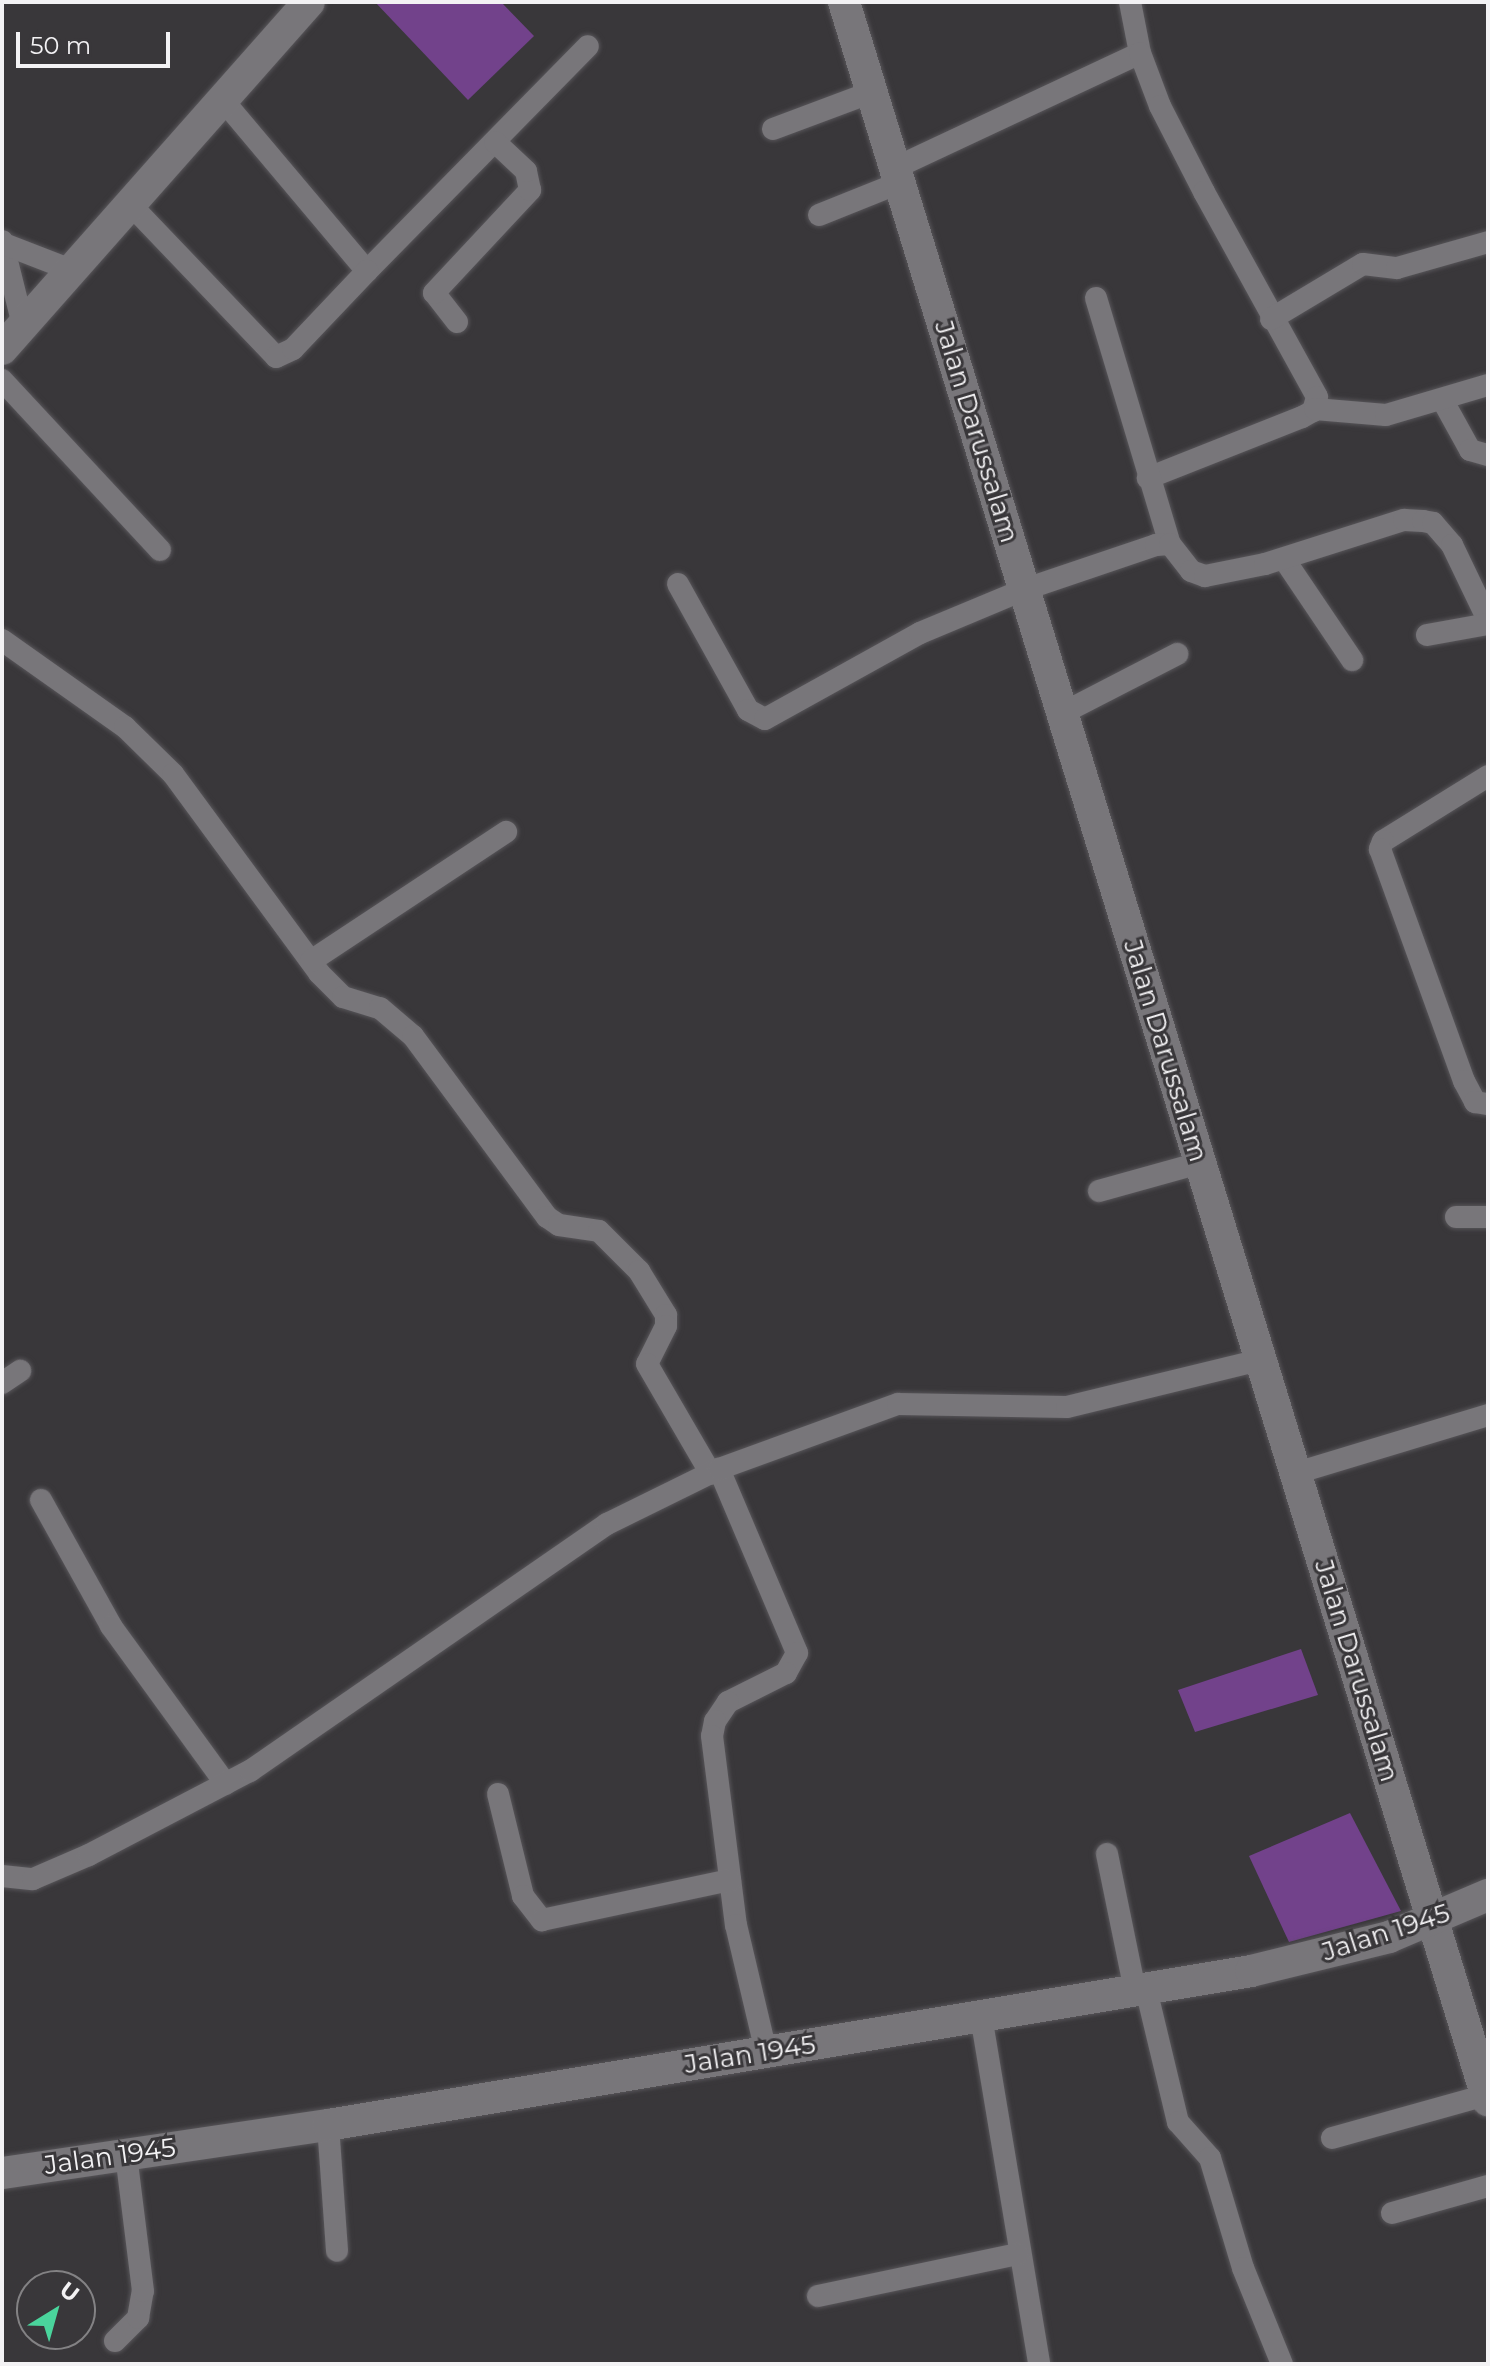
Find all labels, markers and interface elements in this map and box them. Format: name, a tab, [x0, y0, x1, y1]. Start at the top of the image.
scale bar	[20, 16, 174, 66]
text: 50 m	[30, 31, 91, 60]
street label: Jalan Darussalam	[927, 317, 1025, 547]
street label: Jalan Darussalam	[1116, 936, 1214, 1166]
street label: Jalan Darussalam	[1307, 1556, 1405, 1786]
street label: Jalan 1945	[1318, 1898, 1454, 1968]
street label: Jalan 1945	[682, 2029, 818, 2081]
street label: Jalan 1945	[42, 2132, 178, 2182]
north arrow	[16, 2270, 96, 2350]
text: U	[54, 2276, 85, 2308]

